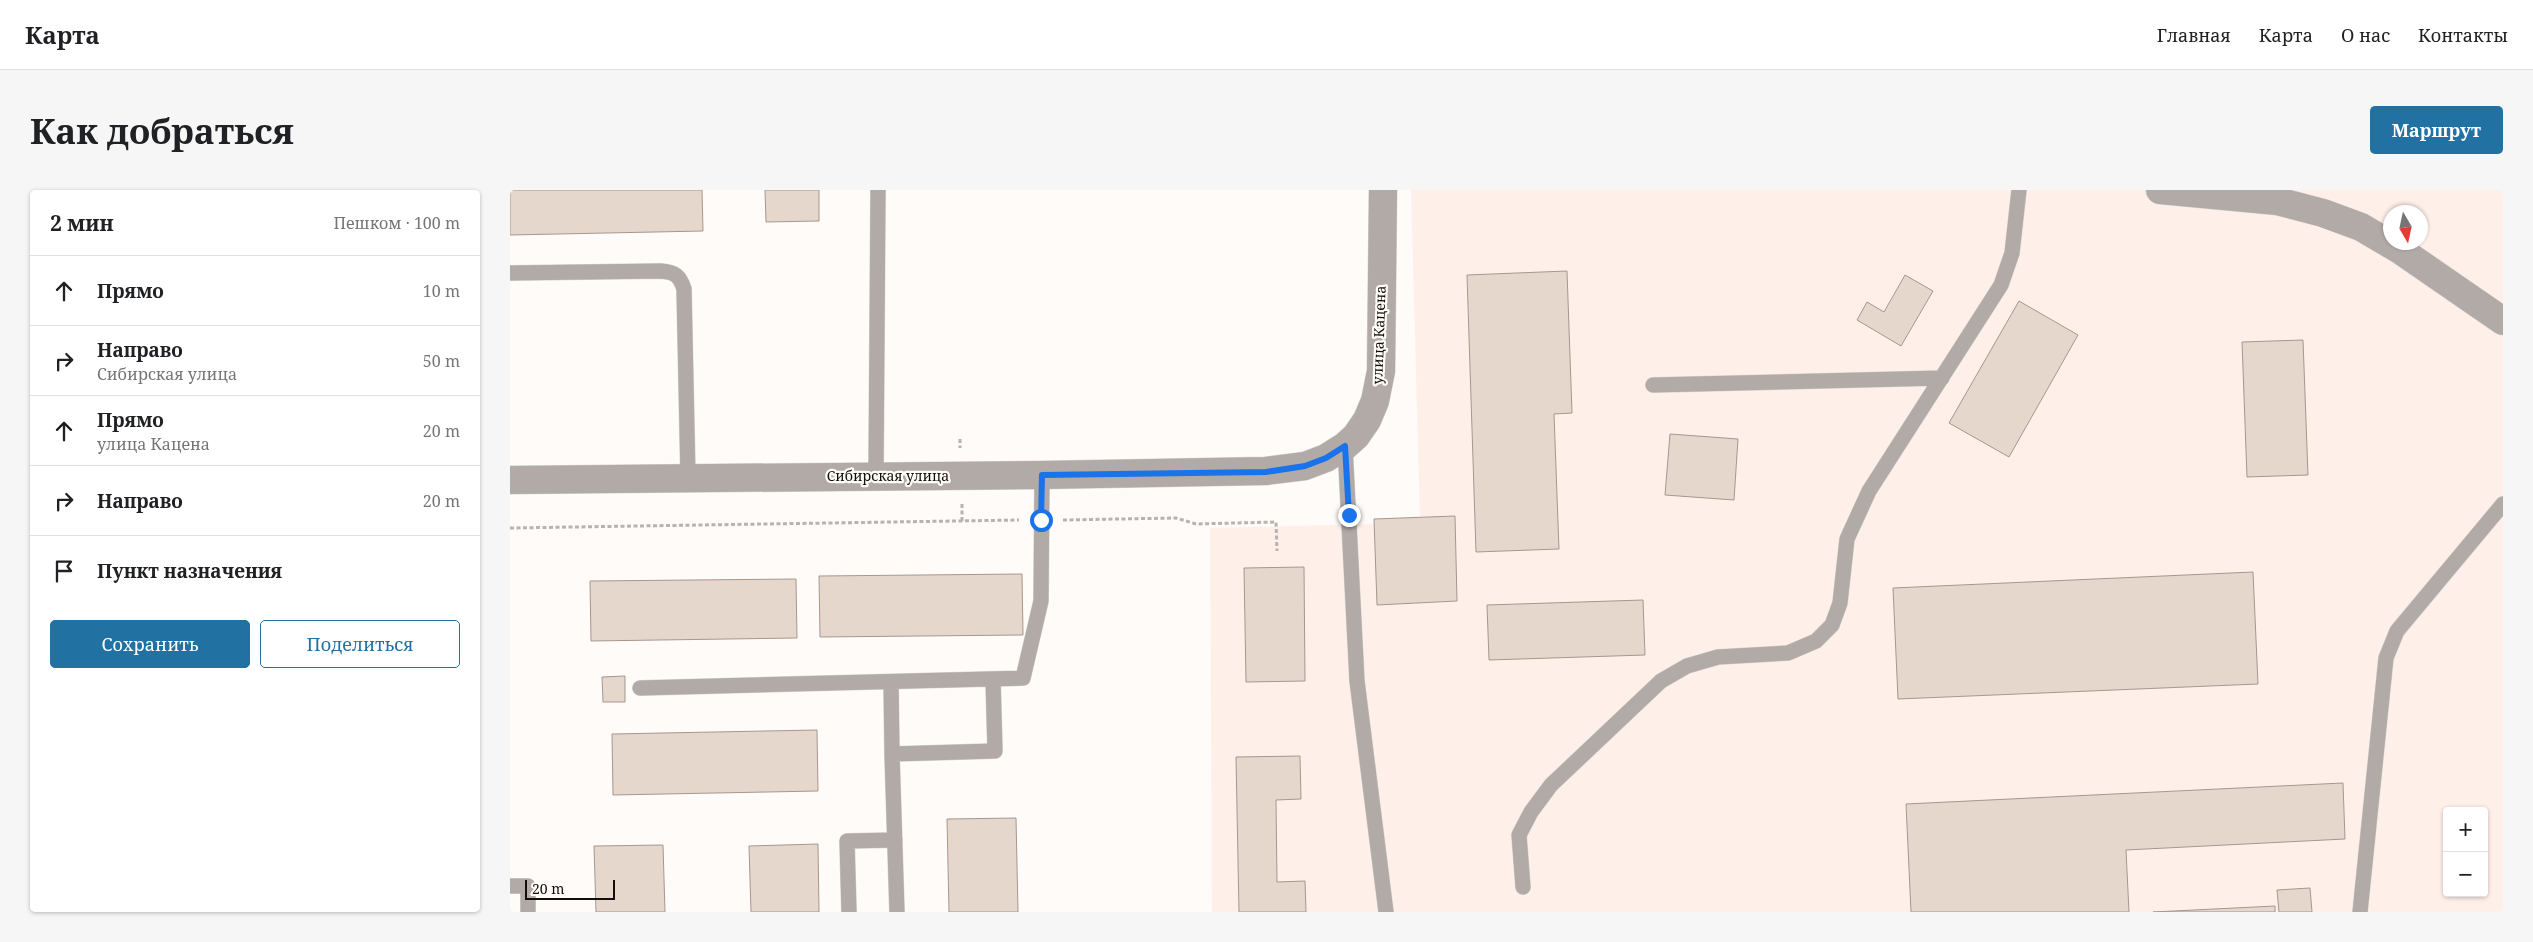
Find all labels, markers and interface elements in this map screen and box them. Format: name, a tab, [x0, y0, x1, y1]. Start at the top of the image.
text: Карта	[25, 18, 100, 51]
text: Главная	[2157, 23, 2231, 47]
text: Карта	[2259, 23, 2313, 47]
text: О нас	[2341, 23, 2390, 47]
text: Контакты	[2418, 23, 2508, 47]
button: Маршрут	[2370, 106, 2503, 154]
text: Как добраться	[30, 107, 294, 154]
north arrow	[2383, 205, 2428, 250]
text: 2 мин	[50, 209, 114, 237]
text: Пешком · 100 m	[333, 212, 460, 234]
icon: ahead	[50, 277, 78, 305]
text: Прямо	[97, 278, 164, 304]
text: 10 m	[423, 280, 460, 302]
street label: улица Кацена	[1367, 285, 1390, 385]
text: Направо	[97, 337, 183, 363]
icon: right	[50, 347, 78, 375]
text: 50 m	[423, 350, 460, 372]
text: Сибирская улица	[97, 363, 237, 385]
text: Прямо	[97, 407, 164, 433]
icon: ahead	[50, 417, 78, 445]
text: 20 m	[423, 420, 460, 442]
text: улица Кацена	[97, 433, 210, 455]
street label: Сибирская улица	[827, 466, 949, 485]
icon: right	[50, 487, 78, 515]
text: Направо	[97, 488, 183, 514]
text: 20 m	[423, 490, 460, 512]
route end	[1338, 504, 1361, 527]
route start	[1030, 509, 1053, 532]
icon: arrive	[50, 557, 78, 585]
text: Пункт назначения	[97, 558, 282, 584]
button: Сохранить	[50, 620, 250, 668]
button: Поделиться	[260, 620, 460, 668]
map controls	[2443, 807, 2488, 897]
button: +	[2443, 807, 2488, 852]
button: −	[2443, 852, 2488, 897]
scale bar	[525, 877, 615, 900]
text: 20 m	[532, 879, 565, 898]

